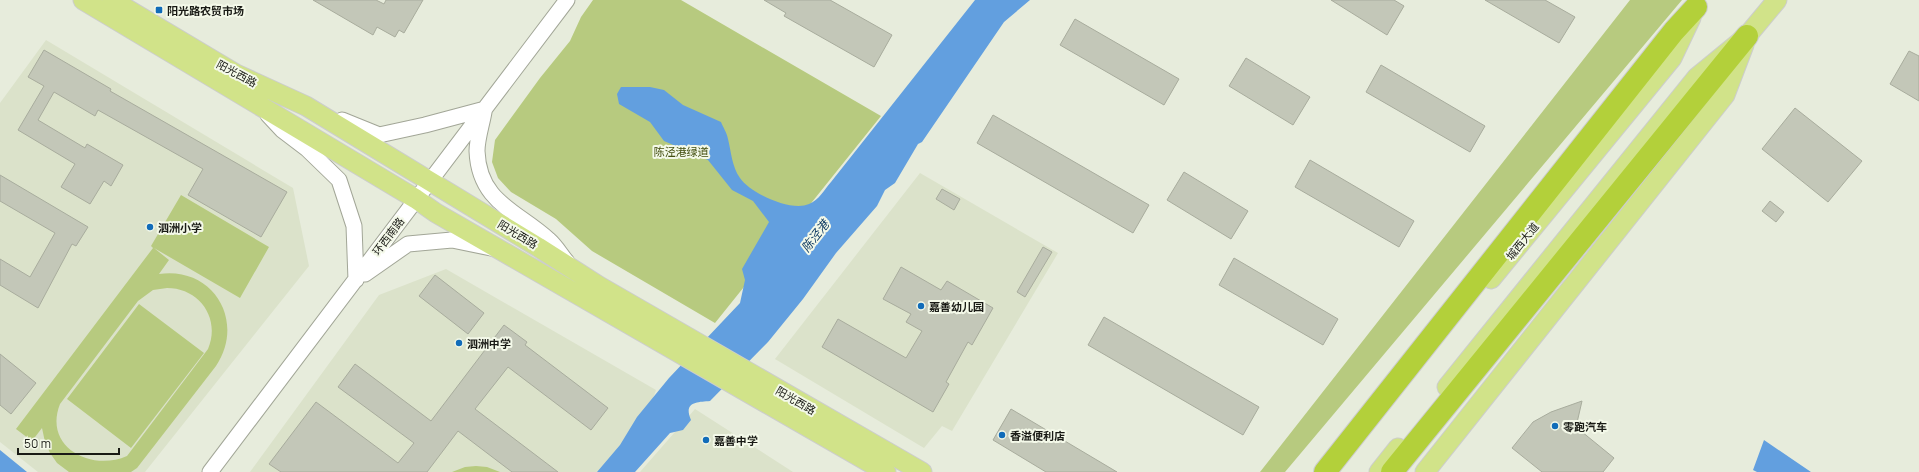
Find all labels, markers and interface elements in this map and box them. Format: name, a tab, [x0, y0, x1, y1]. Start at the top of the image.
place label: 阳光路农贸市场	[167, 3, 244, 18]
marker: 阳光路农贸市场	[154, 5, 164, 15]
street label: 阳光西路	[214, 56, 260, 90]
park label: 陈泾港绿道	[654, 144, 709, 159]
street label: 环西南路	[369, 214, 407, 258]
water label: 陈泾港	[797, 215, 834, 255]
street label: 阳光西路	[495, 216, 541, 252]
street label: 城西大道	[1502, 219, 1542, 263]
place label: 泗洲小学	[158, 220, 202, 235]
marker: 泗洲小学	[145, 222, 155, 232]
place label: 嘉善幼儿园	[929, 299, 984, 314]
marker: 嘉善幼儿园	[916, 301, 926, 311]
place label: 泗洲中学	[467, 336, 511, 351]
marker: 泗洲中学	[454, 338, 464, 348]
street label: 阳光西路	[773, 383, 819, 417]
place label: 零跑汽车	[1563, 419, 1607, 434]
marker: 零跑汽车	[1550, 421, 1560, 431]
place label: 香溢便利店	[1010, 428, 1065, 443]
scale bar	[18, 430, 119, 456]
marker: 香溢便利店	[997, 430, 1007, 440]
place label: 嘉善中学	[714, 433, 758, 448]
text: 50 m	[24, 435, 51, 452]
marker: 嘉善中学	[701, 435, 711, 445]

